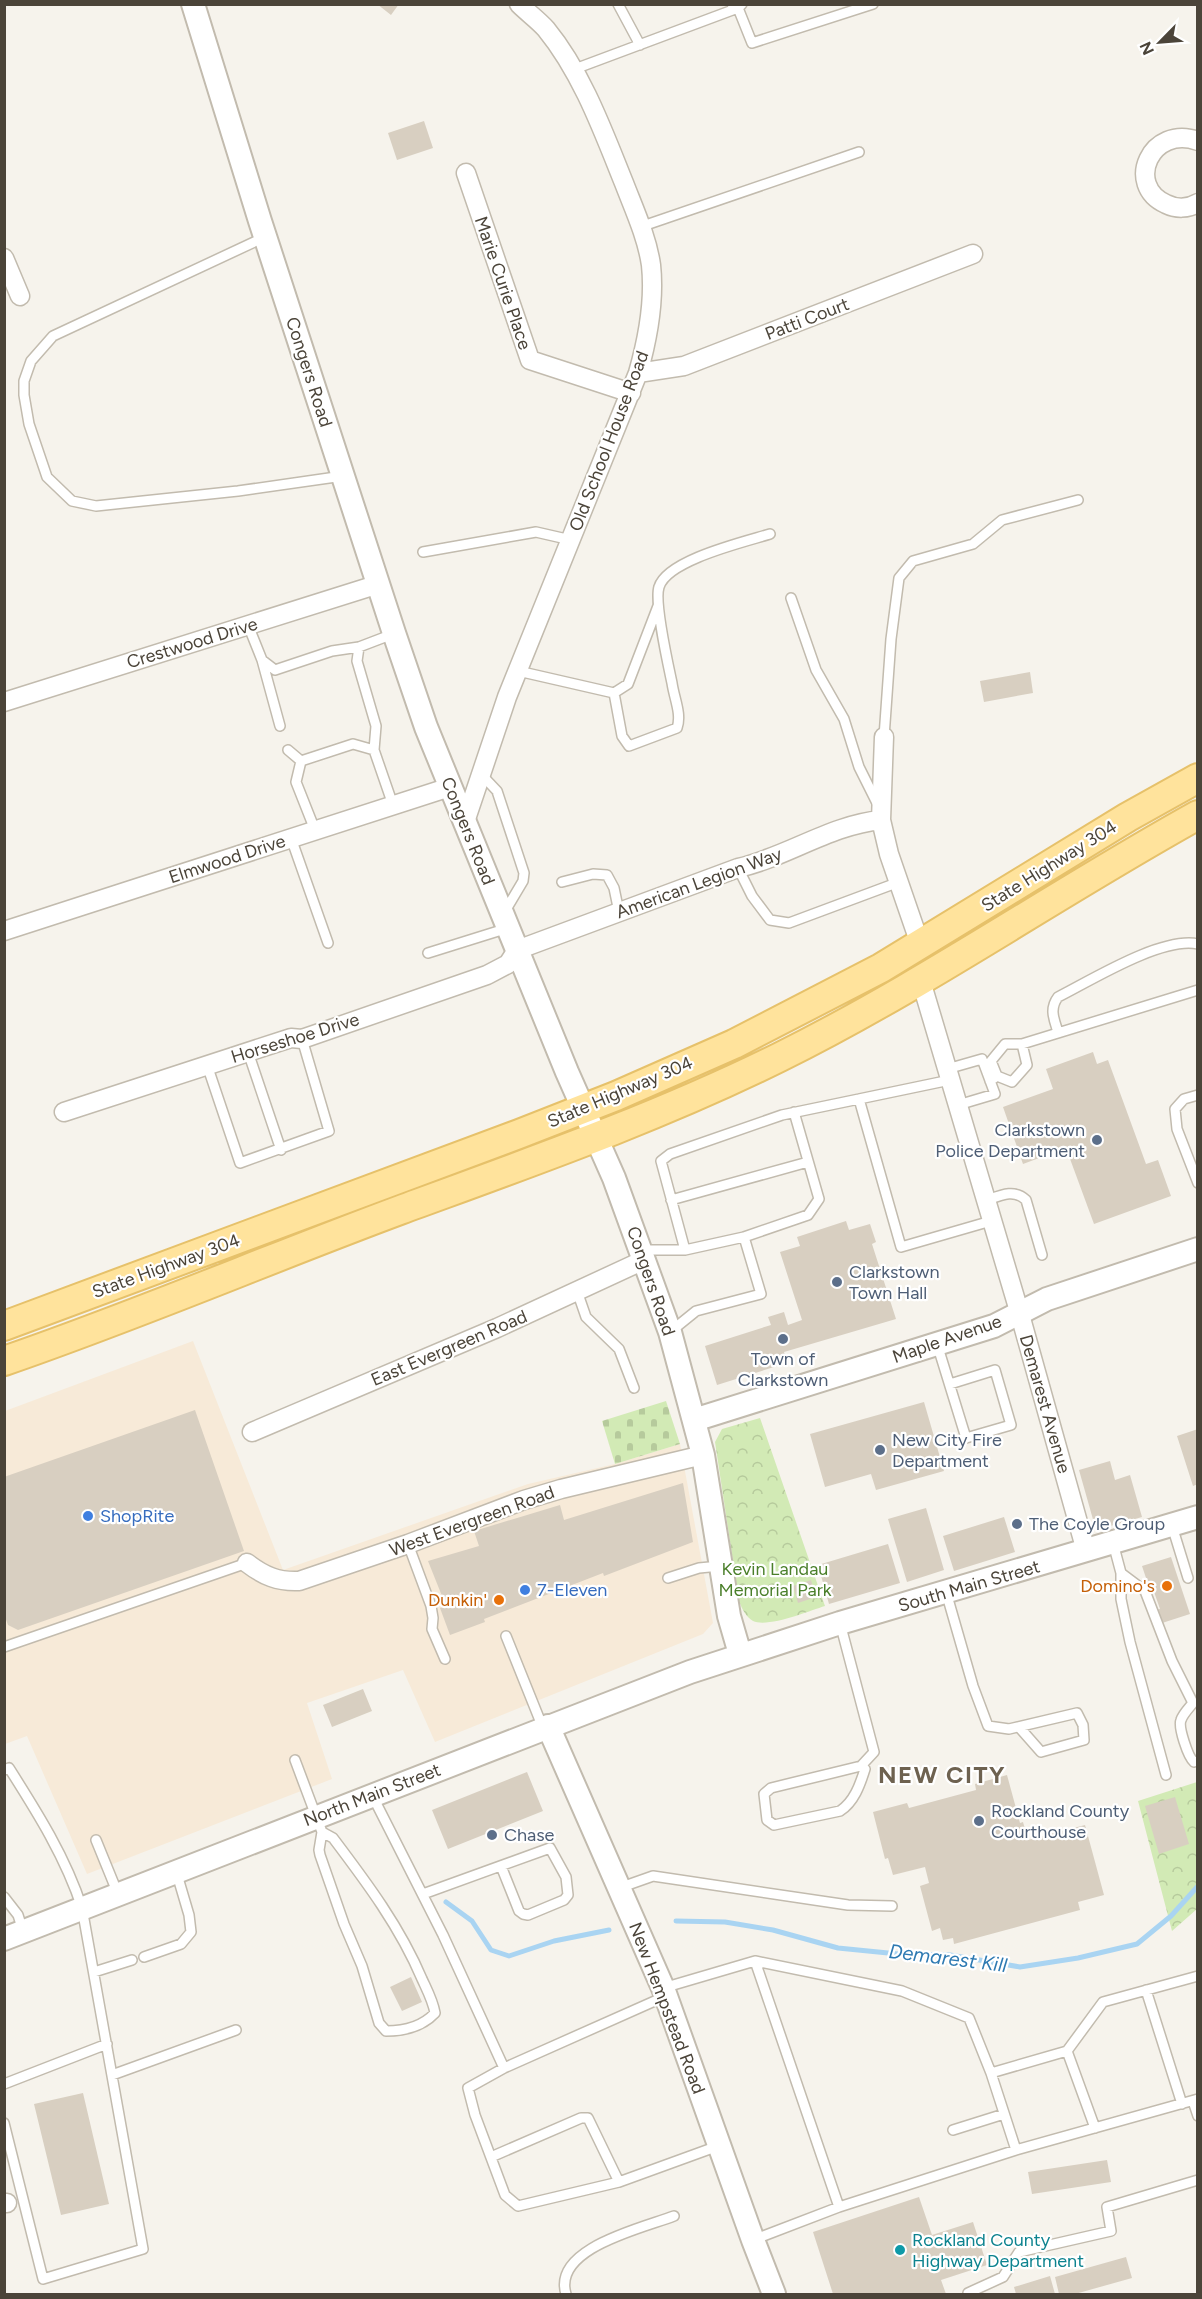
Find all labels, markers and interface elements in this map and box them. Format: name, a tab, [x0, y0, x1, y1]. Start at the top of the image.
north arrow	[1130, 12, 1190, 72]
text: N	[1136, 39, 1158, 58]
street label: Marie Curie Place	[470, 213, 536, 353]
street label: Patti Court	[762, 293, 852, 345]
street label: Congers Road	[281, 314, 337, 430]
street label: Old School House Road	[564, 348, 654, 534]
street label: Crestwood Drive	[124, 613, 260, 673]
street label: Congers Road	[436, 774, 500, 888]
street label: State Highway 304	[977, 815, 1121, 917]
street label: Elmwood Drive	[166, 830, 288, 888]
street label: American Legion Way	[613, 843, 785, 923]
street label: Horseshoe Drive	[228, 1008, 362, 1068]
street label: State Highway 304	[544, 1051, 696, 1133]
place label: Clarkstown Police Department	[935, 1119, 1085, 1162]
marker: Clarkstown Police Department	[1090, 1133, 1104, 1147]
street label: Congers Road	[622, 1223, 680, 1339]
street label: State Highway 304	[89, 1229, 243, 1303]
place label: Clarkstown Town Hall	[849, 1261, 939, 1304]
marker: Clarkstown Town Hall	[830, 1275, 844, 1289]
street label: East Evergreen Road	[368, 1305, 530, 1391]
street label: Maple Avenue	[889, 1310, 1005, 1368]
marker: Town of Clarkstown	[776, 1332, 790, 1346]
street label: Demarest Avenue	[1015, 1332, 1075, 1476]
place label: Town of Clarkstown	[738, 1348, 828, 1391]
place label: New City Fire Department	[892, 1429, 1002, 1472]
marker: New City Fire Department	[873, 1443, 887, 1457]
street label: West Evergreen Road	[386, 1481, 558, 1561]
place label: ShopRite	[100, 1505, 174, 1527]
marker: ShopRite	[81, 1509, 95, 1523]
place label: The Coyle Group	[1029, 1513, 1165, 1535]
marker: The Coyle Group	[1010, 1517, 1024, 1531]
street label: South Main Street	[896, 1555, 1043, 1617]
park label: Kevin Landau Memorial Park	[719, 1558, 832, 1601]
place label: Domino's	[1080, 1575, 1155, 1597]
place label: 7-Eleven	[537, 1579, 607, 1601]
marker: Domino's	[1160, 1579, 1174, 1593]
marker: 7-Eleven	[518, 1583, 532, 1597]
place label: Dunkin'	[428, 1589, 487, 1611]
marker: Dunkin'	[492, 1593, 506, 1607]
street label: North Main Street	[300, 1759, 444, 1831]
district label: NEW CITY	[878, 1760, 1006, 1789]
place label: Rockland County Courthouse	[991, 1800, 1130, 1843]
marker: Rockland County Courthouse	[972, 1814, 986, 1828]
place label: Chase	[504, 1824, 555, 1846]
marker: Chase	[485, 1828, 499, 1842]
street label: New Hempstead Road	[624, 1919, 710, 2097]
water label: Demarest Kill	[887, 1939, 1009, 1977]
place label: Rockland County Highway Department	[912, 2229, 1084, 2272]
marker: Rockland County Highway Department	[893, 2243, 907, 2257]

